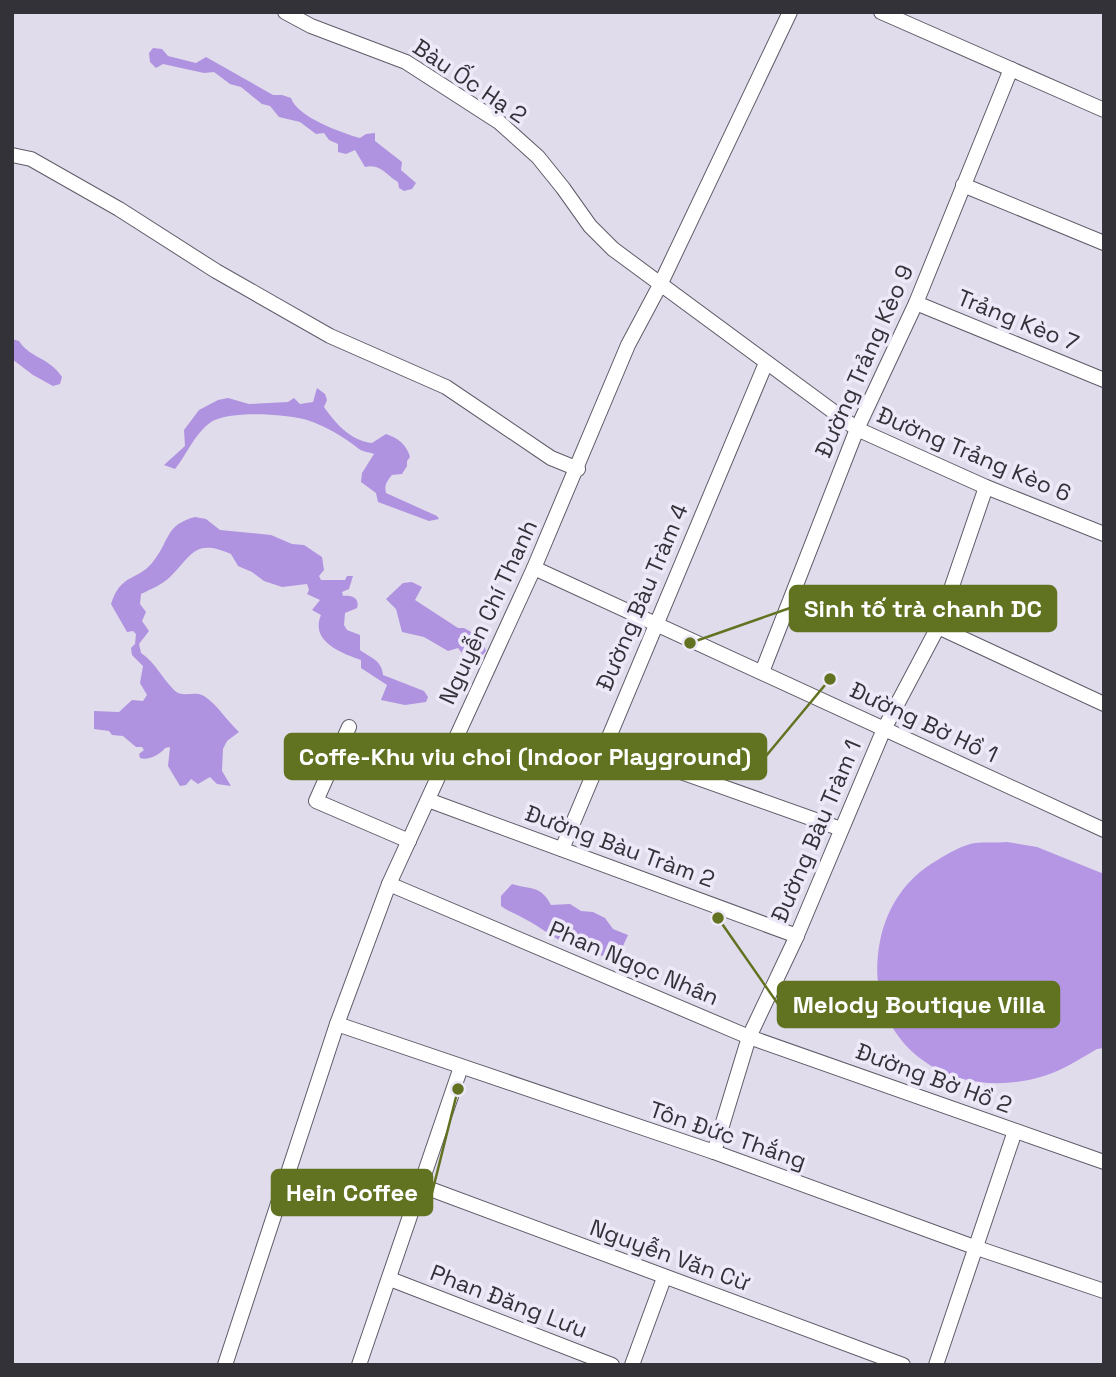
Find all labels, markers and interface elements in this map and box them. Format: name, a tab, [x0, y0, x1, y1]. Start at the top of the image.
street label: Bàu Ốc Hạ 2	[407, 31, 533, 130]
street label: Đường Trảng Kèo 9	[808, 260, 920, 462]
street label: Trảng Kèo 7	[953, 282, 1083, 358]
street label: Đường Trảng Kèo 6	[872, 400, 1076, 508]
street label: Đường Bàu Tràm 4	[589, 499, 695, 695]
street label: Nguyễn Chí Thanh	[432, 515, 544, 709]
callout: Sinh tố trà chanh DC	[790, 586, 1056, 631]
text: Sinh tố trà chanh DC	[804, 593, 1042, 624]
street label: Đường Bờ Hồ 1	[845, 675, 1003, 769]
callout: Coffe-Khu viu choi (Indoor Playground)	[285, 734, 766, 779]
street label: Đường Bàu Tràm 1	[764, 735, 868, 927]
text: Coffe-Khu viu choi (Indoor Playground)	[299, 741, 751, 772]
street label: Đường Bàu Tràm 2	[521, 798, 719, 894]
street label: Phan Ngọc Nhân	[544, 914, 724, 1012]
callout: Melody Boutique Villa	[778, 982, 1059, 1027]
text: Melody Boutique Villa	[793, 989, 1045, 1020]
street label: Đường Bờ Hồ 2	[852, 1036, 1016, 1120]
street label: Tôn Đức Thắng	[646, 1094, 810, 1176]
callout: Hein Coffee	[272, 1170, 432, 1215]
text: Hein Coffee	[286, 1177, 418, 1208]
street label: Nguyễn Văn Cừ	[586, 1212, 754, 1298]
street label: Phan Đăng Lưu	[426, 1257, 592, 1345]

